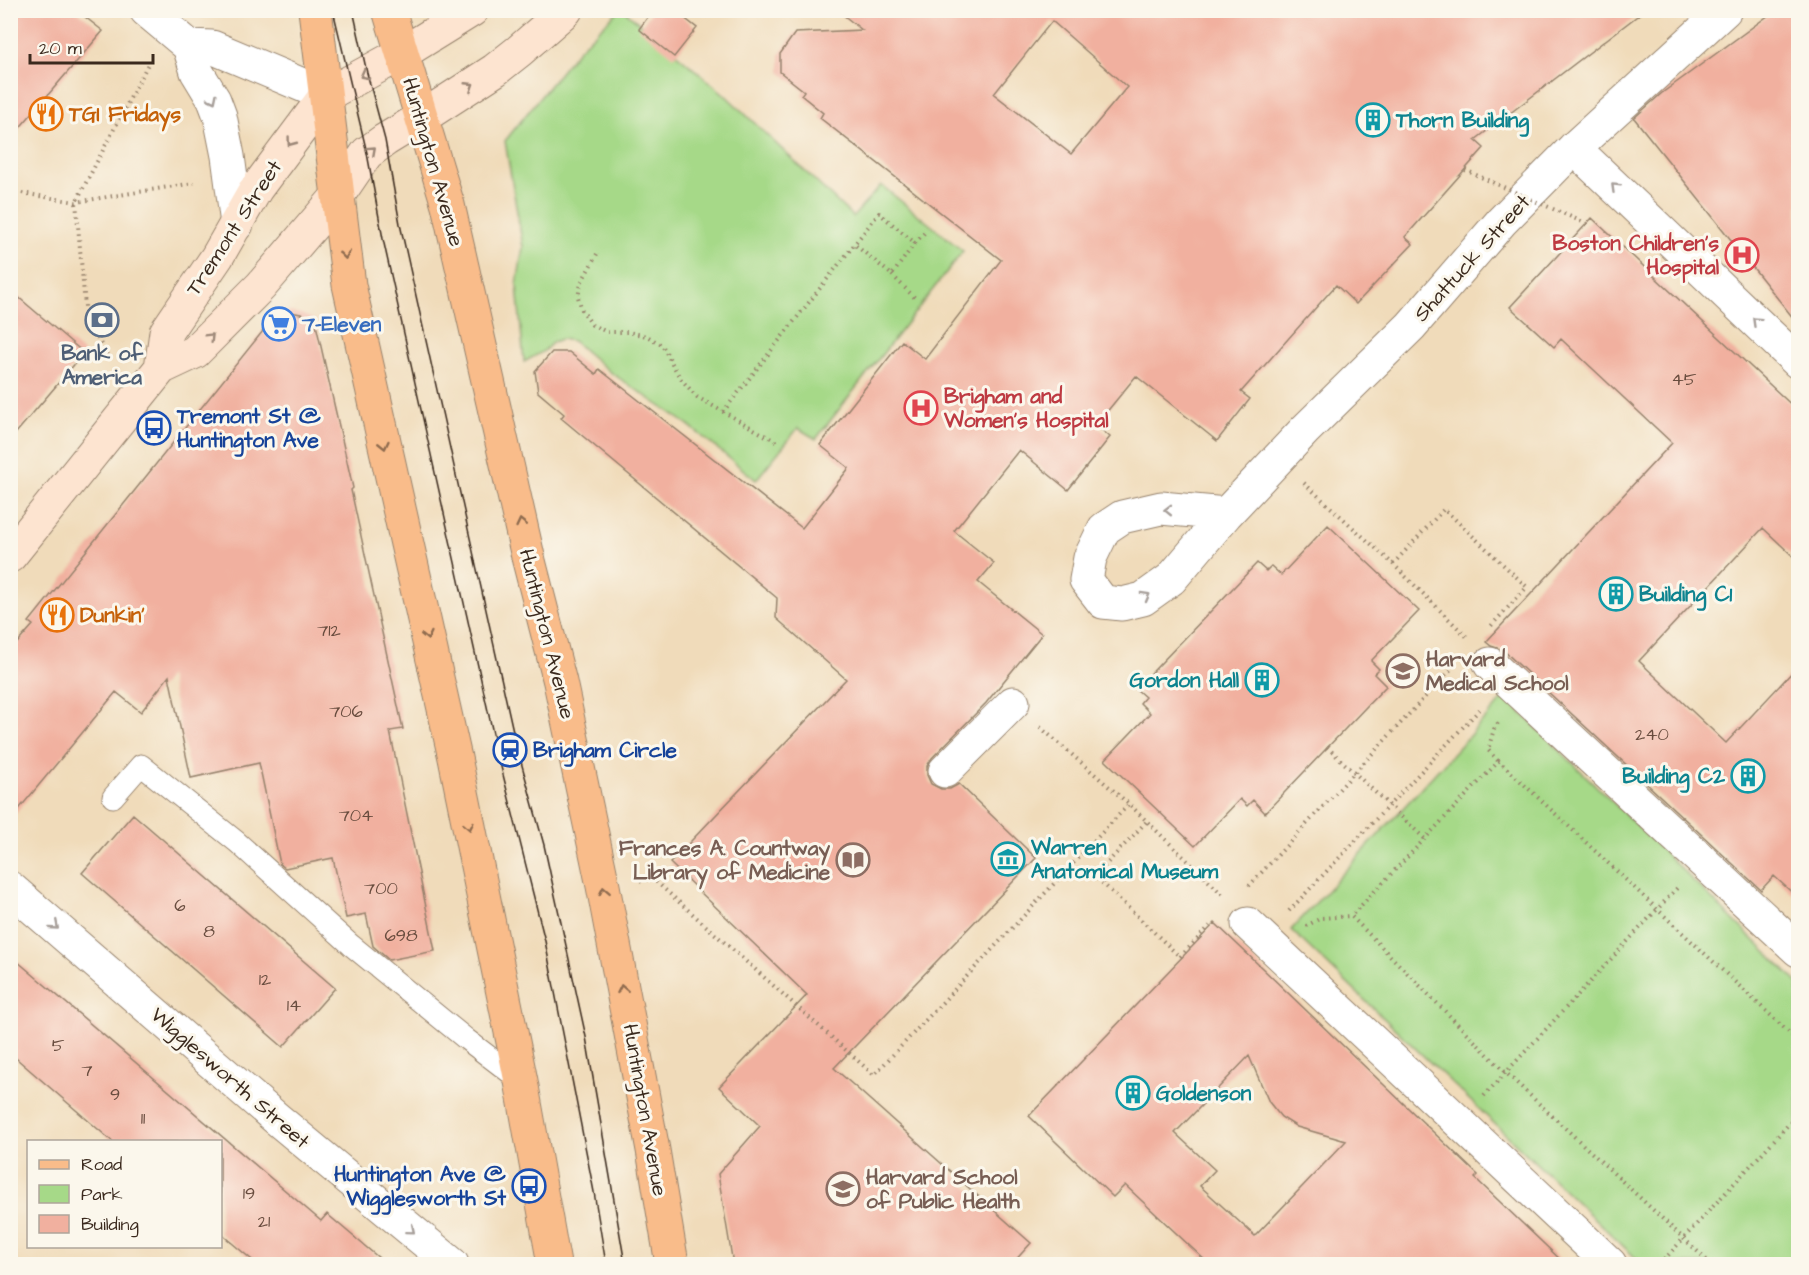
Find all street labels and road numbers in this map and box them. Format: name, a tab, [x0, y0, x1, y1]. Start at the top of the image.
street label: Huntington Avenue	[393, 74, 471, 250]
street label: Tremont Street	[179, 154, 289, 301]
street label: Shattuck Street	[1407, 188, 1537, 328]
street label: Huntington Avenue	[510, 546, 582, 723]
street label: Wigglesworth Street	[143, 1001, 316, 1157]
street label: Huntington Avenue	[614, 1022, 674, 1199]

